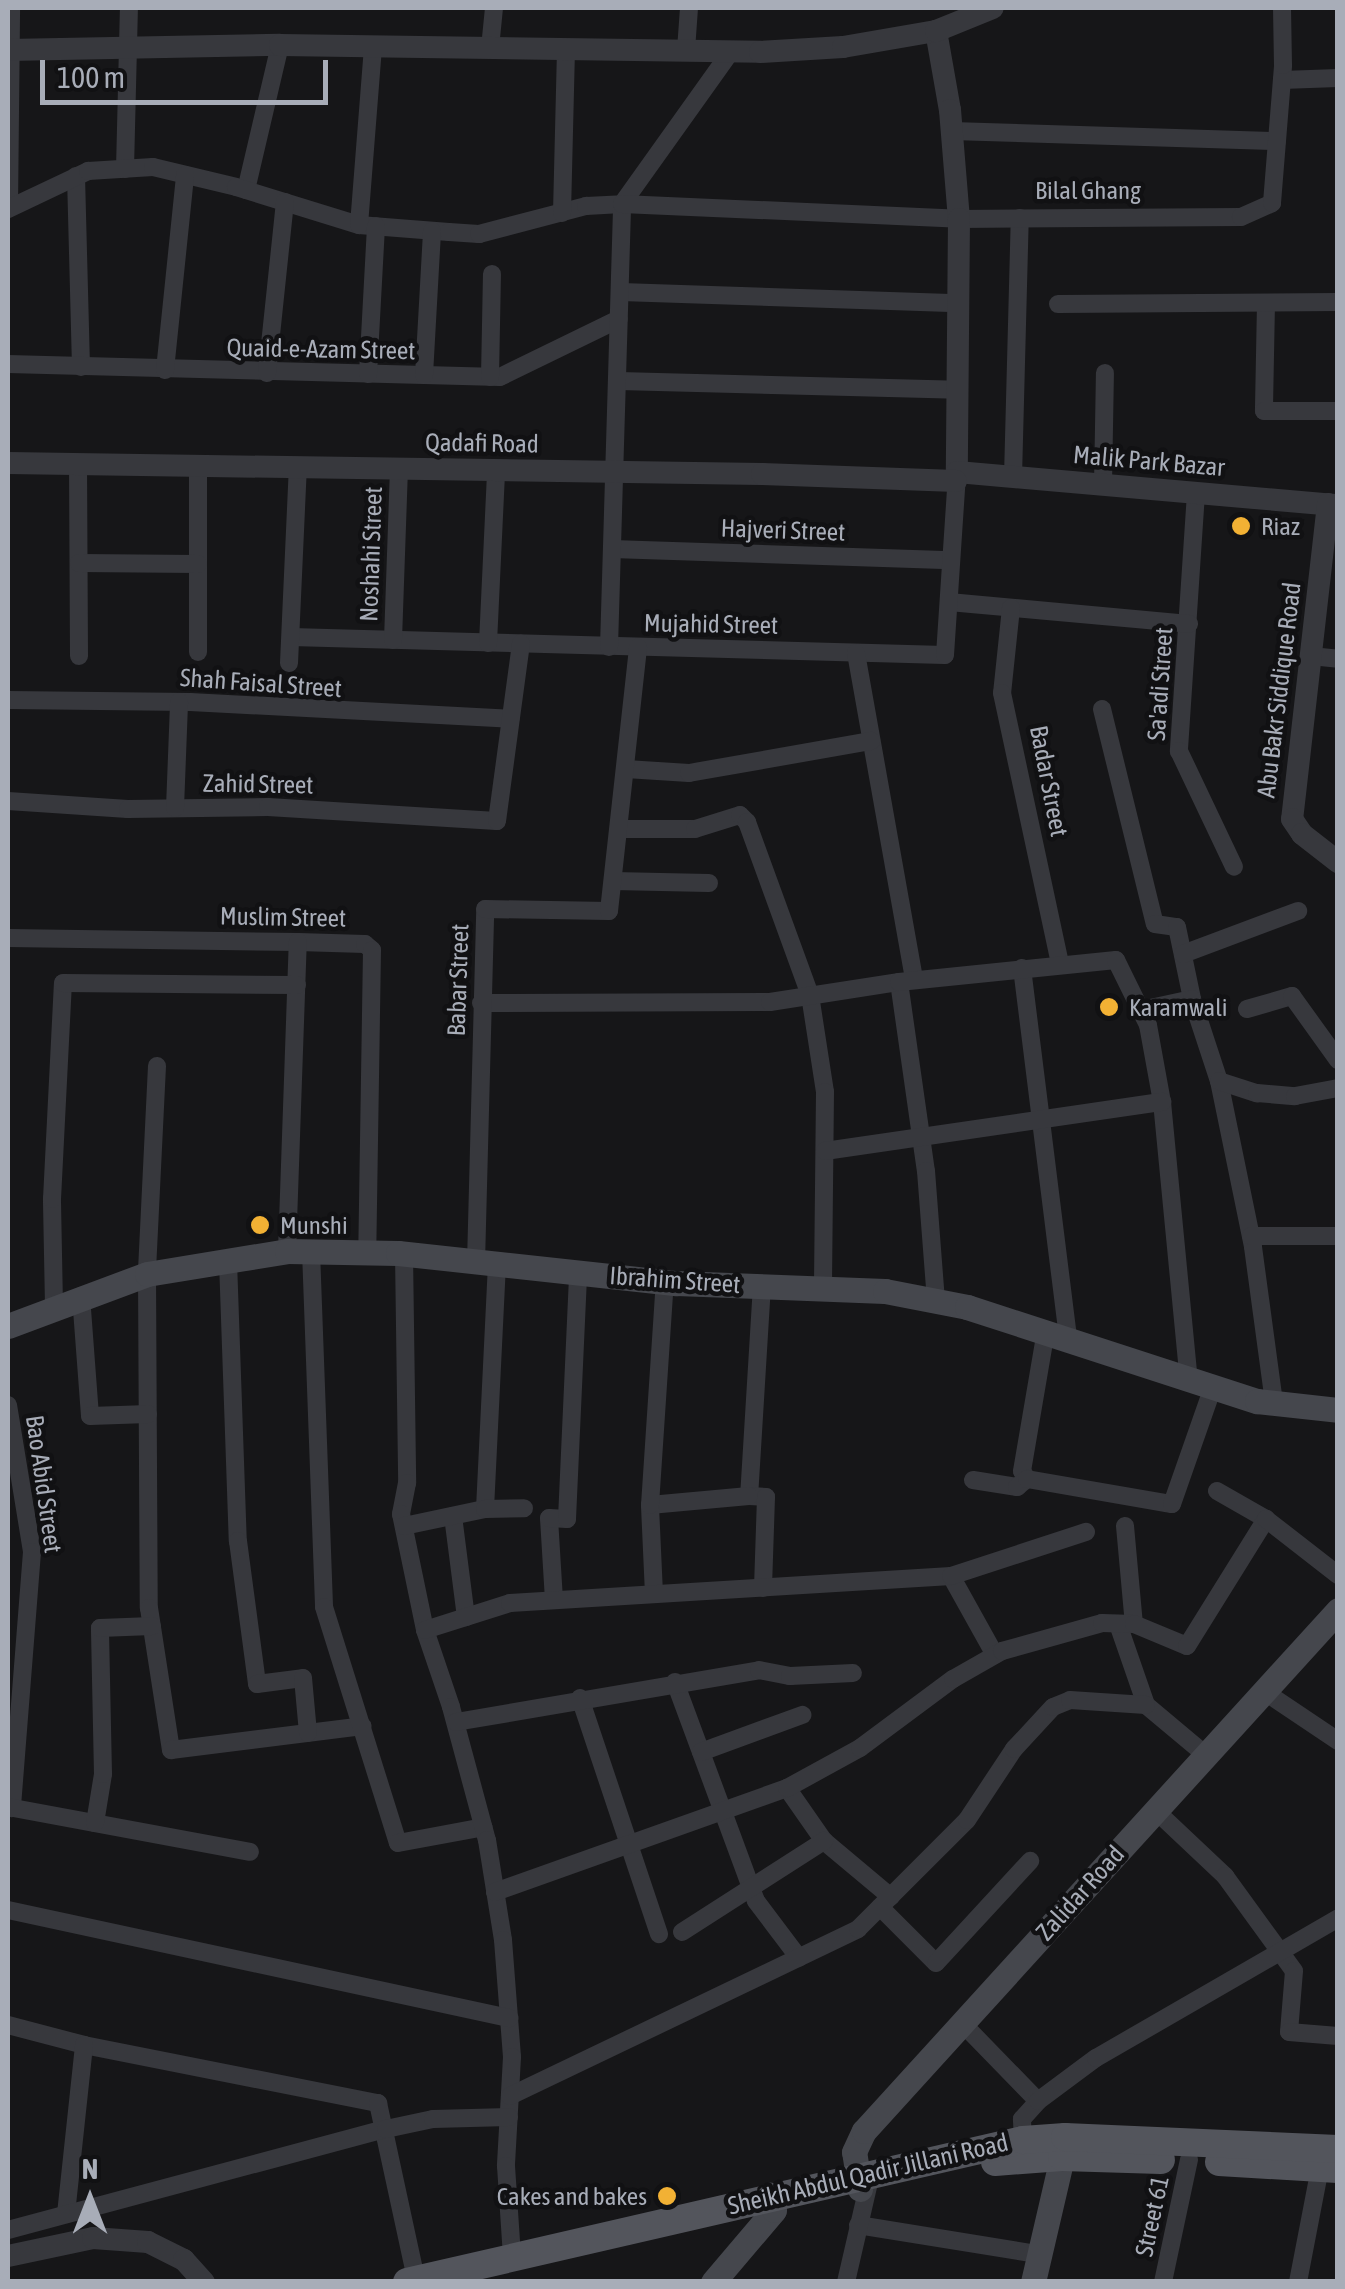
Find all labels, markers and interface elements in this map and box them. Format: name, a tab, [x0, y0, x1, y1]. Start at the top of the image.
scale bar	[45, 40, 332, 102]
text: 100 m	[57, 60, 125, 94]
street label: Bilal Ghang	[1035, 175, 1141, 205]
street label: Quaid-e-Azam Street	[226, 332, 416, 366]
street label: Qadafi Road	[425, 427, 539, 459]
street label: Malik Park Bazar	[1072, 439, 1226, 483]
street label: Noshahi Street	[354, 486, 388, 622]
place label: Riaz	[1261, 511, 1300, 541]
street label: Hajveri Street	[720, 513, 846, 547]
marker: Riaz	[1230, 515, 1252, 537]
street label: Abu Bakr Siddique Road	[1251, 580, 1307, 800]
street label: Mujahid Street	[644, 608, 778, 640]
street label: Sa'adi Street	[1141, 626, 1179, 742]
street label: Shah Faisal Street	[179, 662, 343, 704]
street label: Badar Street	[1024, 723, 1074, 839]
street label: Zahid Street	[202, 768, 314, 800]
street label: Muslim Street	[220, 901, 346, 933]
street label: Babar Street	[441, 923, 475, 1037]
place label: Karamwali	[1129, 992, 1228, 1022]
marker: Karamwali	[1098, 996, 1120, 1018]
place label: Munshi	[280, 1210, 348, 1240]
marker: Munshi	[249, 1214, 271, 1236]
street label: Ibrahim Street	[609, 1260, 741, 1300]
street label: Bao Abid Street	[19, 1413, 69, 1555]
street label: Zalidar Road	[1030, 1839, 1130, 1947]
street label: Sheikh Abdul Qadir Jillani Road	[725, 2127, 1011, 2221]
north arrow	[40, 2149, 140, 2249]
text: N	[82, 2153, 98, 2185]
street label: Street 61	[1129, 2173, 1175, 2259]
place label: Cakes and bakes	[497, 2181, 647, 2211]
marker: Cakes and bakes	[656, 2185, 678, 2207]

